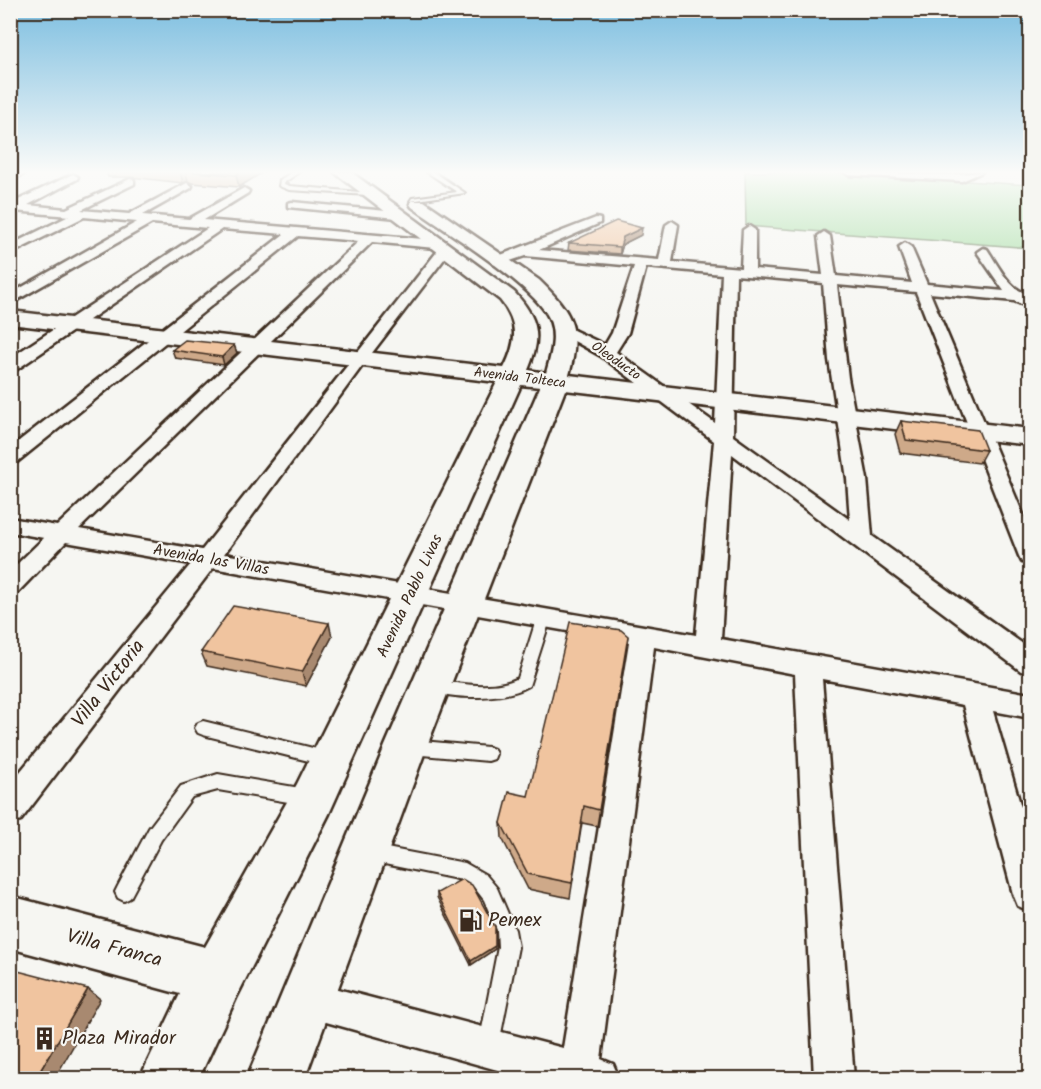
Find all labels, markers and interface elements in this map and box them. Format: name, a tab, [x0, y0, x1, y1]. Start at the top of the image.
street label: Oleoducto	[587, 336, 645, 386]
street label: Avenida Tolteca	[473, 361, 567, 395]
street label: Avenida Pablo Livas	[370, 530, 450, 662]
street label: Avenida las Villas	[151, 538, 271, 583]
street label: Villa Victoria	[64, 633, 154, 735]
place label: Pemex	[488, 905, 542, 937]
fuel station icon: Pemex	[457, 908, 483, 934]
street label: Villa Franca	[63, 921, 165, 977]
place label: Plaza Mirador	[62, 1023, 177, 1055]
building icon: Plaza Mirador	[31, 1026, 57, 1052]

